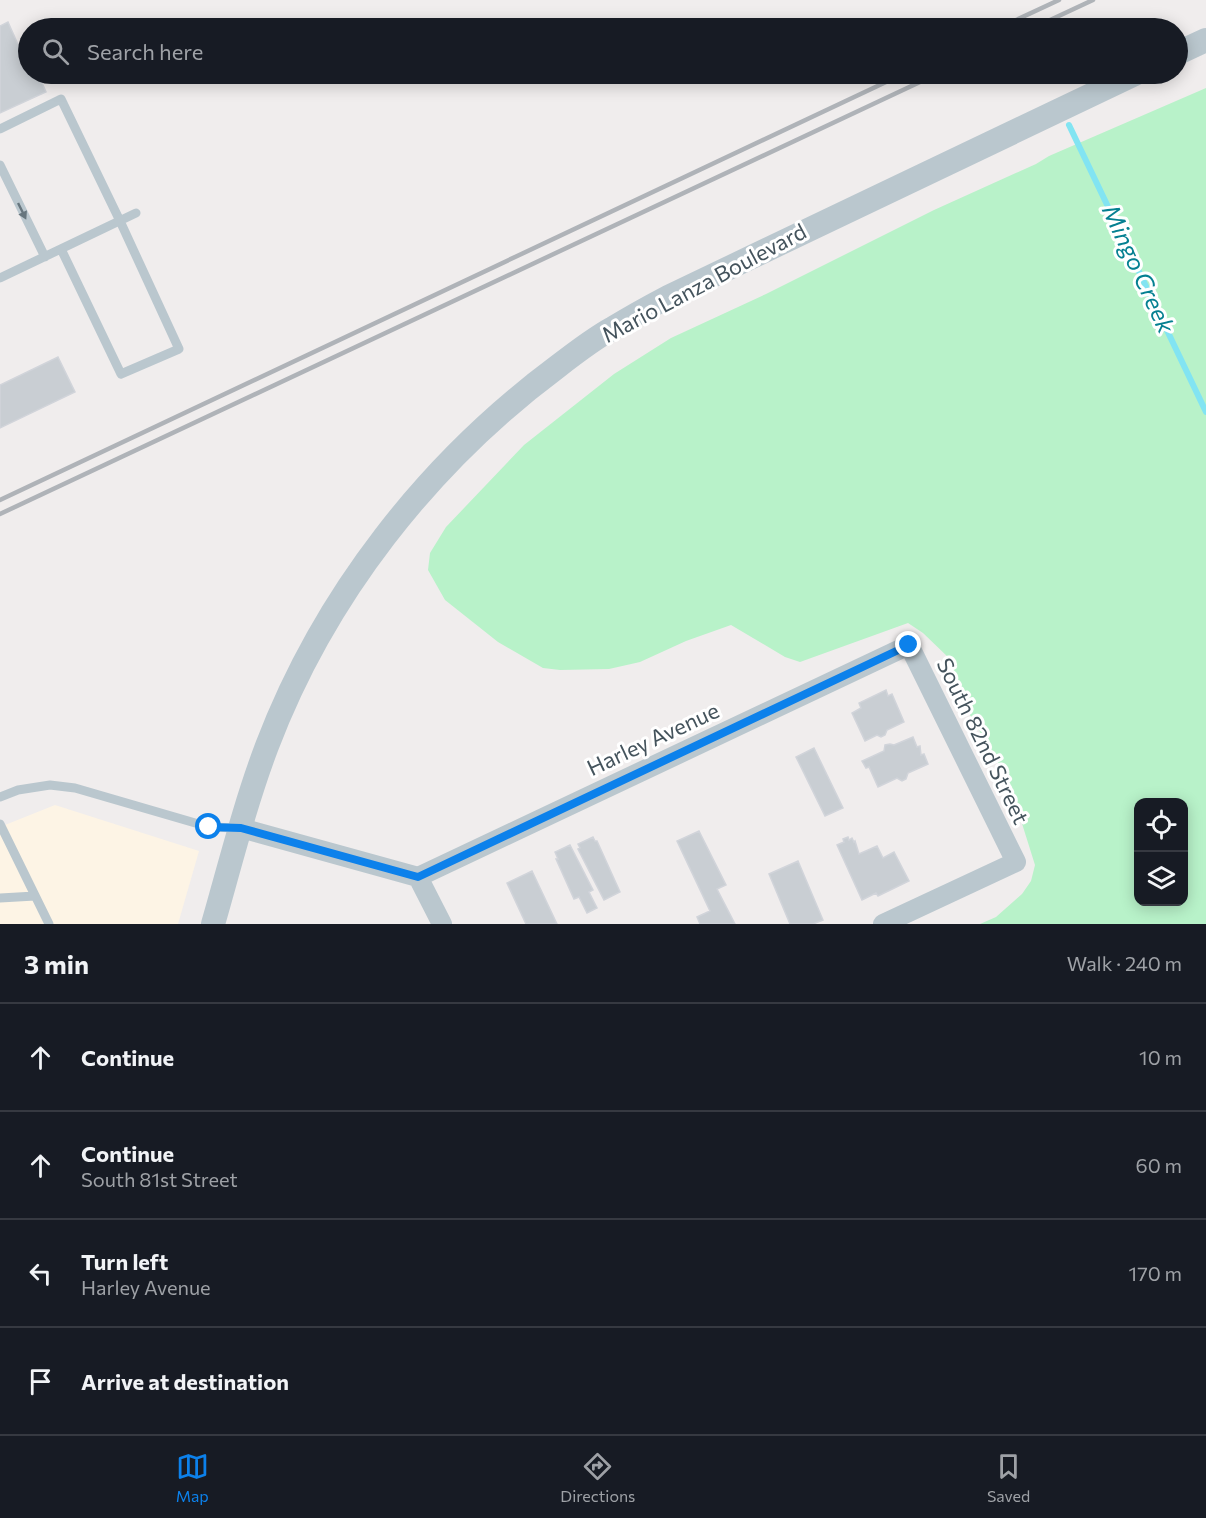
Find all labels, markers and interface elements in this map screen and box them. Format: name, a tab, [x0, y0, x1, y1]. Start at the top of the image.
search box	[18, 18, 1188, 84]
icon: search	[39, 35, 72, 68]
text: Search here	[87, 38, 203, 65]
water label: Mingo Creek	[1097, 199, 1182, 338]
one-way arrow	[17, 202, 27, 220]
street label: Mario Lanza Boulevard	[597, 217, 811, 348]
route end	[895, 631, 921, 657]
street label: South 82nd Street	[932, 653, 1035, 828]
street label: Harley Avenue	[582, 696, 723, 781]
map controls	[1134, 798, 1188, 906]
button: locate	[1134, 798, 1188, 852]
route start	[195, 813, 221, 839]
button: layers	[1134, 852, 1188, 906]
text: 3 min	[24, 948, 89, 979]
text: Walk · 240 m	[1067, 951, 1182, 975]
icon: ahead	[24, 1041, 57, 1074]
text: Continue	[81, 1044, 174, 1071]
text: 10 m	[1139, 1045, 1182, 1069]
text: Continue	[81, 1140, 174, 1167]
icon: ahead	[24, 1149, 57, 1182]
text: 60 m	[1136, 1153, 1182, 1177]
text: South 81st Street	[81, 1167, 238, 1191]
text: Turn left	[81, 1248, 168, 1275]
icon: left	[24, 1257, 57, 1290]
text: 170 m	[1129, 1261, 1182, 1285]
text: Harley Avenue	[81, 1275, 211, 1299]
icon: arrive	[24, 1365, 57, 1398]
text: Arrive at destination	[81, 1368, 289, 1395]
tab: Map	[176, 1450, 209, 1505]
tab: Directions	[560, 1450, 635, 1505]
tab: Saved	[987, 1450, 1030, 1505]

